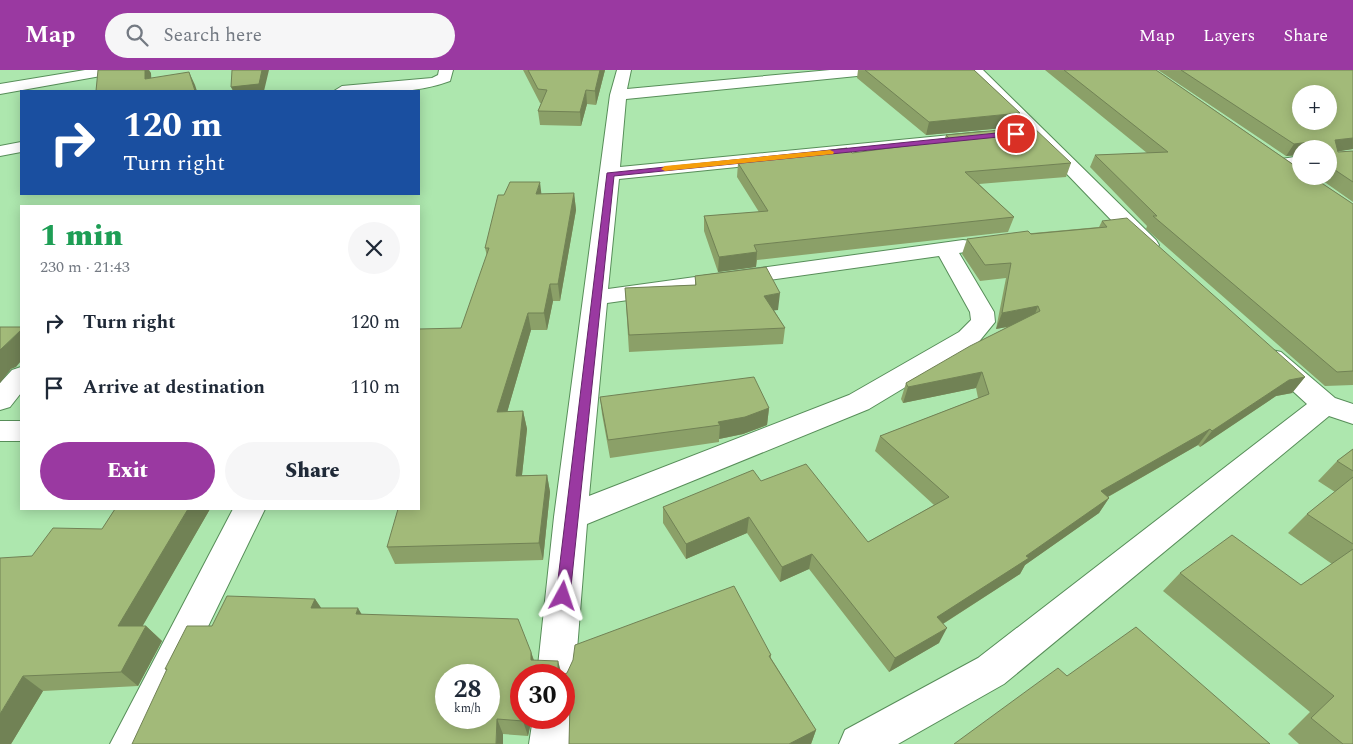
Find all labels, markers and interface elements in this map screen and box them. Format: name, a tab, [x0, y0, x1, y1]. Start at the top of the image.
search box	[105, 13, 455, 58]
text: Map	[25, 17, 75, 53]
icon: search	[123, 21, 151, 49]
text: Search here	[163, 21, 262, 50]
text: Map	[1139, 22, 1175, 49]
text: Layers	[1203, 22, 1255, 49]
text: Share	[1283, 22, 1328, 49]
map controls	[1292, 85, 1337, 185]
button: +	[1292, 85, 1337, 130]
text: 120 m	[123, 99, 222, 152]
icon: right	[40, 110, 105, 175]
pin	[995, 113, 1037, 155]
icon: arrive	[1002, 120, 1030, 148]
button: −	[1292, 140, 1337, 185]
text: Turn right	[123, 147, 225, 180]
text: 1 min	[40, 213, 123, 259]
button: close	[348, 222, 400, 274]
text: 230 m · 21:43	[40, 255, 130, 279]
text: Turn right	[83, 308, 176, 337]
text: 120 m	[350, 308, 400, 337]
icon: right	[40, 309, 68, 337]
text: Arrive at destination	[83, 373, 265, 402]
text: 110 m	[350, 373, 400, 402]
icon: arrive	[40, 374, 68, 402]
button: Exit	[40, 442, 215, 500]
button: Share	[225, 442, 400, 500]
position arrow	[536, 569, 588, 621]
speed limit sign: 30	[510, 664, 575, 729]
text: 28	[453, 671, 482, 709]
text: km/h	[454, 699, 481, 718]

